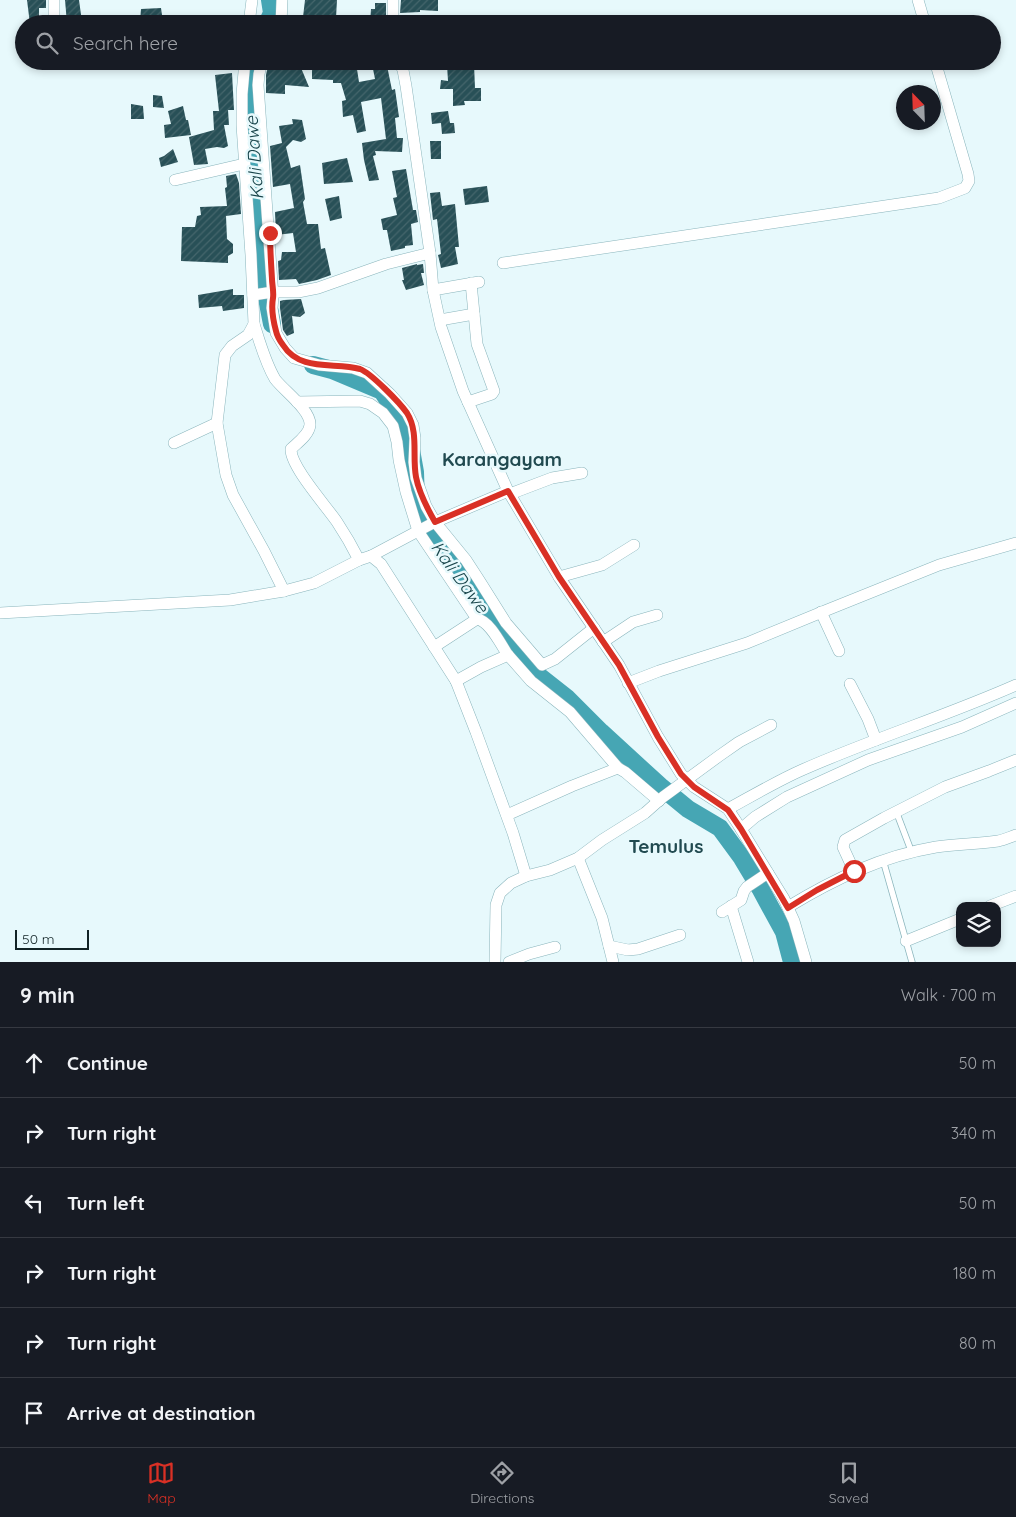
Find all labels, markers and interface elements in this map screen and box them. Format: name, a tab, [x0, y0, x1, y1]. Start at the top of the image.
search box	[15, 15, 1001, 70]
icon: search	[33, 29, 61, 57]
text: Search here	[73, 31, 178, 55]
north arrow	[896, 85, 941, 130]
water label: Kali Dawe	[240, 115, 268, 200]
route end	[259, 222, 282, 245]
district label: Karangayam	[442, 447, 562, 471]
water label: Kali Dawe	[426, 536, 494, 618]
district label: Temulus	[629, 834, 703, 858]
route start	[843, 860, 866, 883]
map controls	[956, 902, 1001, 947]
button: layers	[956, 902, 1001, 947]
scale bar	[15, 927, 89, 950]
text: 50 m	[22, 930, 55, 948]
text: 9 min	[20, 982, 75, 1008]
text: Walk · 700 m	[901, 985, 996, 1005]
icon: ahead	[20, 1049, 48, 1077]
text: Continue	[67, 1051, 148, 1075]
text: 50 m	[959, 1053, 996, 1073]
icon: right	[20, 1119, 48, 1147]
text: Turn right	[67, 1121, 156, 1145]
text: 340 m	[951, 1123, 996, 1143]
icon: left	[20, 1189, 48, 1217]
text: Turn left	[67, 1191, 145, 1215]
text: 50 m	[959, 1193, 996, 1213]
icon: right	[20, 1259, 48, 1287]
text: Turn right	[67, 1261, 156, 1285]
text: 180 m	[953, 1263, 996, 1283]
icon: right	[20, 1329, 48, 1357]
text: Turn right	[67, 1331, 156, 1355]
text: 80 m	[959, 1333, 996, 1353]
icon: arrive	[20, 1399, 48, 1427]
text: Arrive at destination	[67, 1401, 256, 1425]
tab: Map	[147, 1459, 176, 1507]
tab: Directions	[470, 1459, 534, 1507]
tab: Saved	[829, 1459, 869, 1507]

